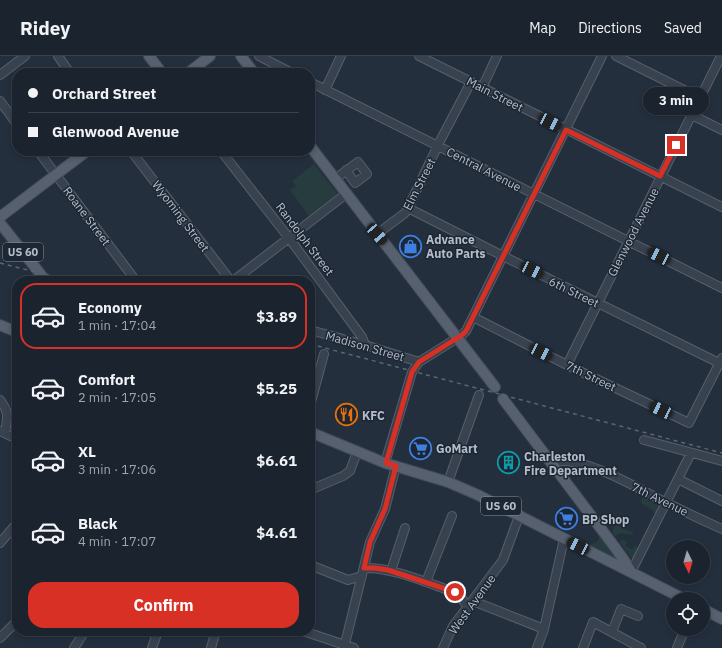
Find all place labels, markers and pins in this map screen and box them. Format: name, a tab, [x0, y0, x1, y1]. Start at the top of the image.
place label: Advance Auto Parts	[426, 232, 486, 261]
shop icon: Advance Auto Parts	[397, 233, 423, 259]
restaurant icon: KFC	[333, 402, 359, 428]
place label: KFC	[362, 408, 385, 423]
supermarket icon: GoMart	[408, 435, 434, 461]
place label: GoMart	[436, 441, 478, 456]
place label: Charleston Fire Department	[524, 449, 617, 478]
building icon: Charleston Fire Department	[495, 450, 521, 476]
supermarket icon: BP Shop	[554, 506, 580, 532]
place label: BP Shop	[582, 512, 629, 527]

